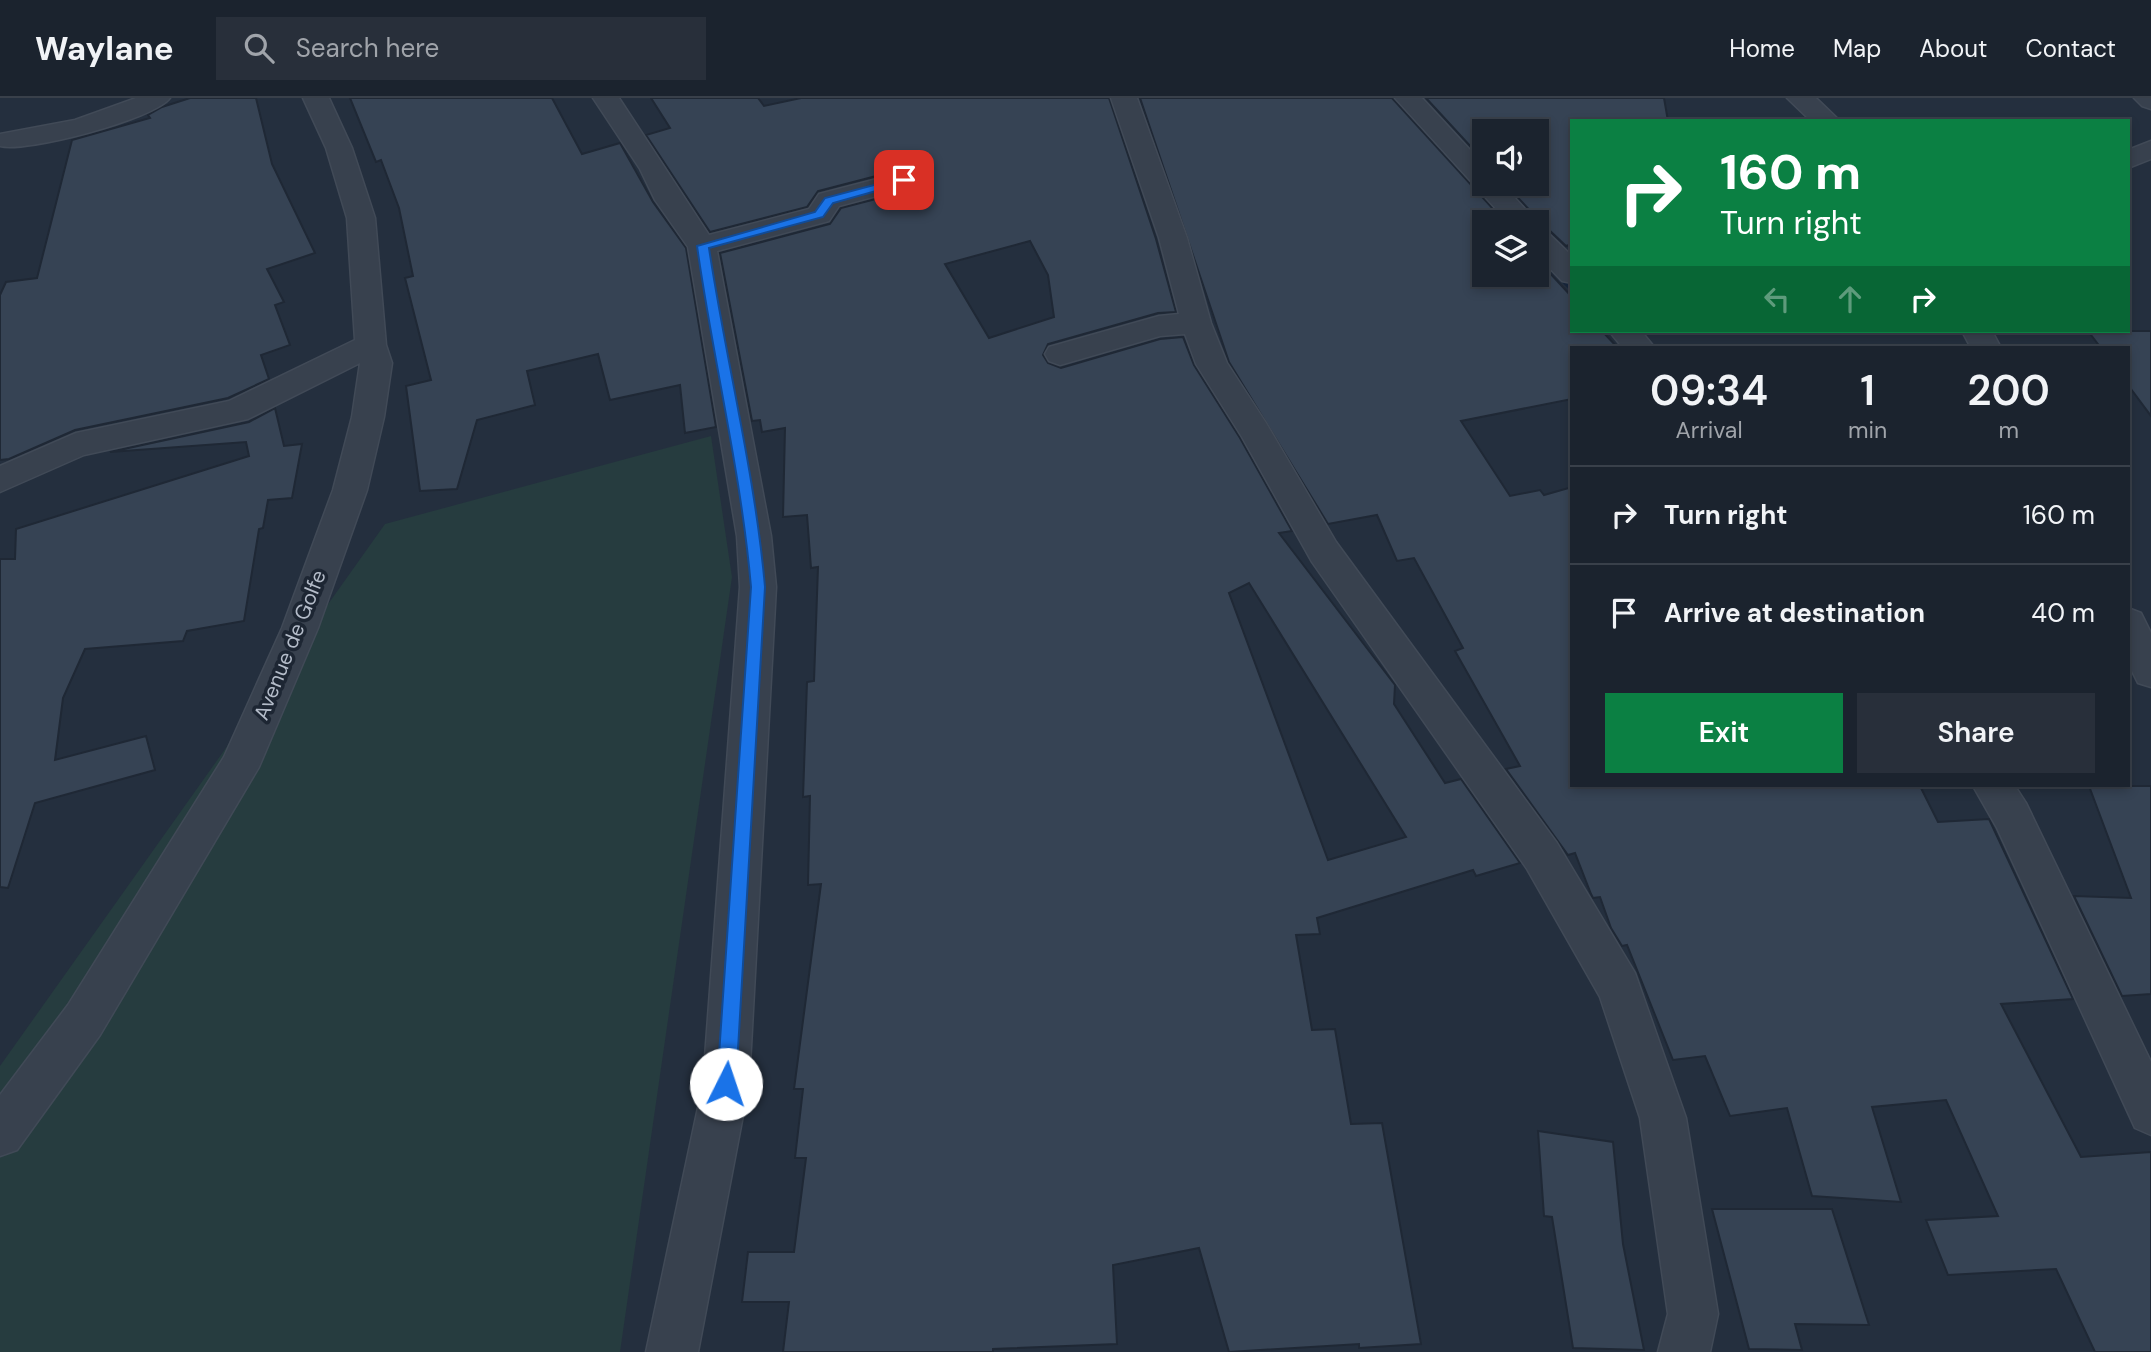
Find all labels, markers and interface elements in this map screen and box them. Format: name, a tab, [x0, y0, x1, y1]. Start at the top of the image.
search box	[216, 17, 706, 80]
text: Waylane	[35, 27, 174, 70]
icon: search	[240, 29, 278, 67]
text: Search here	[296, 31, 439, 65]
text: Home	[1729, 33, 1795, 64]
text: Map	[1833, 33, 1881, 64]
text: About	[1919, 33, 1988, 64]
text: Contact	[2026, 33, 2116, 64]
map controls	[1472, 119, 1549, 287]
button: sound	[1472, 119, 1549, 196]
text: 160 m	[1720, 140, 1861, 204]
icon: right	[1605, 147, 1696, 238]
pin	[874, 150, 934, 210]
icon: arrive	[885, 161, 923, 199]
text: Turn right	[1720, 202, 1862, 244]
button: layers	[1472, 210, 1549, 287]
icon: left	[1758, 280, 1796, 318]
icon: ahead	[1831, 280, 1869, 318]
icon: right	[1904, 280, 1942, 318]
text: 09:34	[1650, 363, 1768, 418]
text: 1	[1860, 363, 1875, 418]
text: 200	[1967, 363, 2050, 418]
text: Arrival	[1676, 415, 1743, 445]
text: min	[1848, 415, 1887, 445]
text: m	[1998, 415, 2019, 445]
icon: right	[1605, 496, 1643, 534]
text: Turn right	[1664, 498, 1788, 532]
text: 160 m	[2023, 498, 2095, 532]
street label: Avenue de Golfe	[247, 566, 333, 724]
icon: arrive	[1605, 594, 1643, 632]
text: Arrive at destination	[1664, 596, 1925, 630]
text: 40 m	[2031, 596, 2095, 630]
button: Exit	[1605, 693, 1843, 773]
button: Share	[1857, 693, 2095, 773]
position arrow	[689, 1047, 763, 1121]

